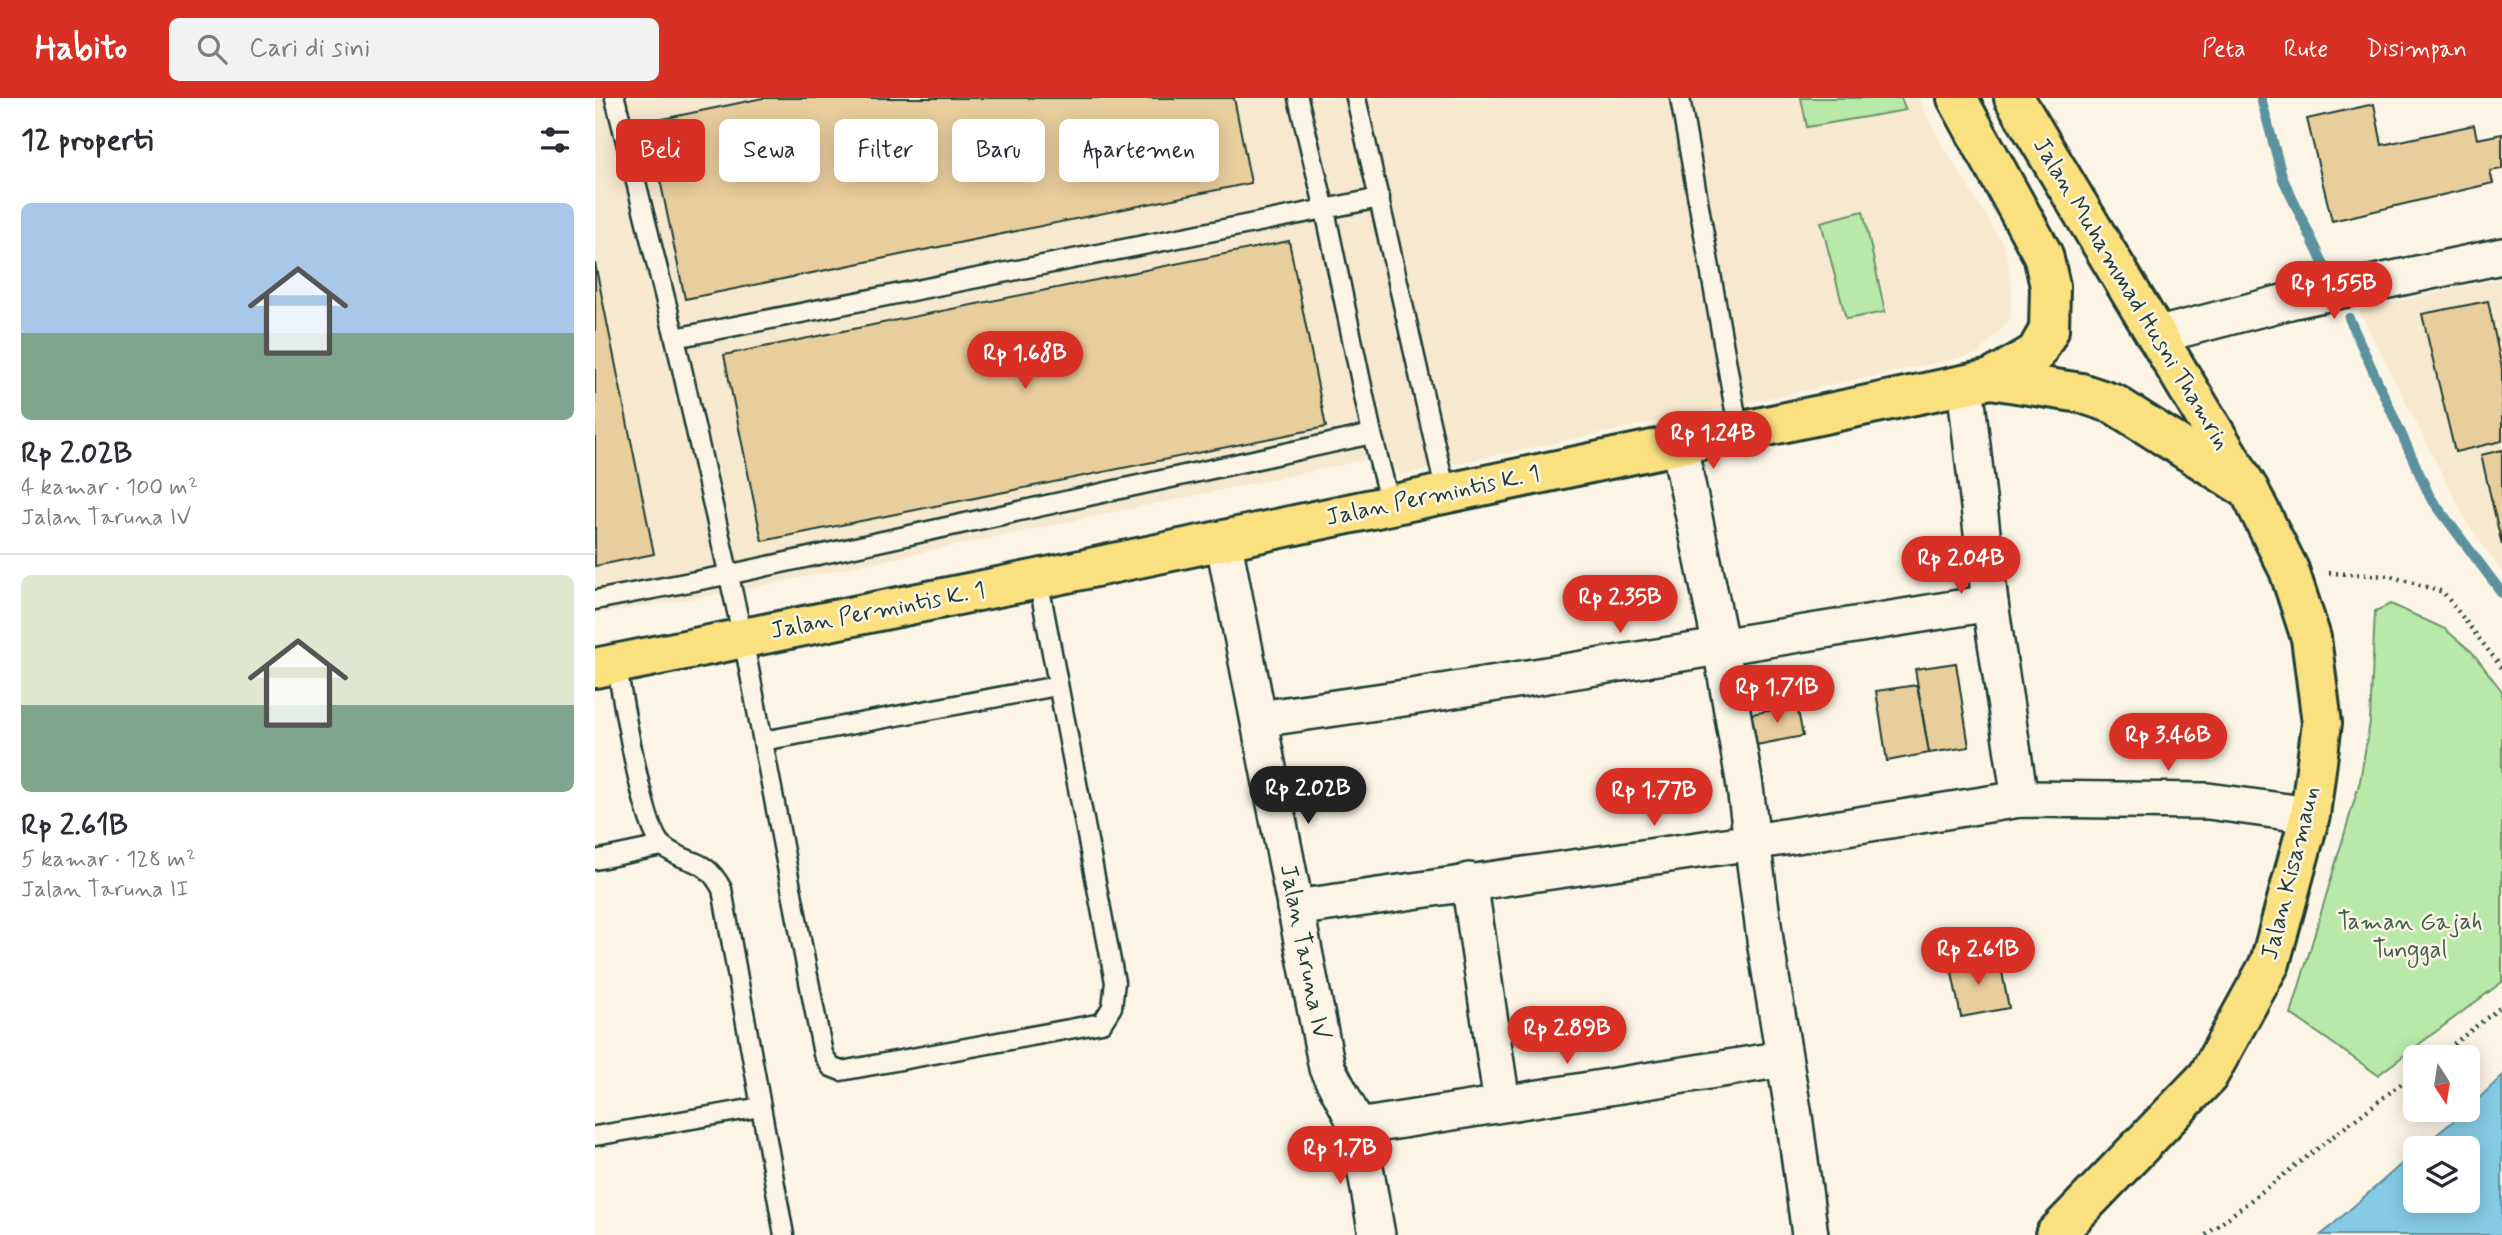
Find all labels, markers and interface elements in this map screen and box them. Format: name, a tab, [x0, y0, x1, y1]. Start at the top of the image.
search box	[169, 18, 659, 81]
text: Habito	[35, 27, 127, 71]
icon: search	[193, 30, 231, 68]
text: Cari di sini	[249, 32, 370, 66]
text: Peta	[2202, 34, 2246, 65]
text: Rute	[2284, 34, 2328, 65]
text: Disimpan	[2366, 34, 2467, 65]
chip: Beli	[616, 119, 705, 182]
chip: Sewa	[719, 119, 820, 182]
chip: Filter	[834, 119, 938, 182]
chip: Baru	[952, 119, 1045, 182]
chip: Apartemen	[1059, 119, 1219, 182]
text: 12 properti	[21, 121, 153, 160]
icon: filters	[536, 121, 574, 159]
street label: Jalan Muhammad Husni Thamrin	[2025, 132, 2237, 456]
icon: home	[235, 248, 361, 374]
pin: Rp 1.55B	[2262, 262, 2406, 321]
text: Rp 1.55B	[2291, 269, 2377, 299]
pin: Rp 1.68B	[953, 331, 1097, 391]
text: Rp 1.68B	[983, 339, 1067, 369]
pin: Rp 1.24B	[1641, 412, 1785, 471]
text: Rp 1.24B	[1671, 419, 1755, 449]
text: Rp 2.02B	[21, 434, 132, 473]
street label: Jalan Permintis K. 1	[1323, 458, 1543, 534]
text: 4 kamar · 100 m²	[21, 473, 198, 503]
text: Jalan Taruna IV	[21, 503, 191, 533]
pin: Rp 2.04B	[1889, 536, 2033, 596]
text: Rp 2.04B	[1917, 544, 2005, 574]
street label: Jalan Permintis K. 1	[768, 575, 988, 647]
pin: Rp 2.35B	[1548, 575, 1692, 635]
text: Rp 2.35B	[1579, 583, 1661, 613]
icon: home	[235, 620, 361, 746]
pin: Rp 1.71B	[1705, 666, 1849, 725]
text: Rp 1.71B	[1735, 673, 1819, 703]
pin: Rp 3.46B	[2096, 714, 2240, 773]
text: Rp 3.46B	[2125, 721, 2211, 751]
pin: Rp 2.02B	[1236, 766, 1380, 826]
pin: Rp 1.77B	[1582, 768, 1726, 828]
text: Rp 2.02B	[1265, 774, 1351, 804]
text: Rp 1.77B	[1612, 776, 1696, 806]
street label: Jalan Kisamaun	[2254, 783, 2328, 963]
text: Rp 2.61B	[21, 806, 128, 845]
text: 5 kamar · 128 m²	[21, 845, 196, 875]
street label: Jalan Taruna IV	[1272, 862, 1336, 1042]
text: Jalan Taruna II	[21, 875, 189, 905]
park label: Taman Gajah Tunggal	[2337, 907, 2483, 968]
pin: Rp 2.61B	[1906, 928, 2050, 987]
text: Rp 2.61B	[1937, 935, 2019, 965]
pin: Rp 2.89B	[1495, 1006, 1639, 1066]
text: Rp 2.89B	[1524, 1014, 1611, 1044]
north arrow	[2403, 1045, 2480, 1122]
map controls	[2403, 1045, 2480, 1213]
pin: Rp 1.7B	[1275, 1126, 1405, 1186]
text: Rp 1.7B	[1303, 1134, 1377, 1164]
button: layers	[2403, 1136, 2480, 1213]

